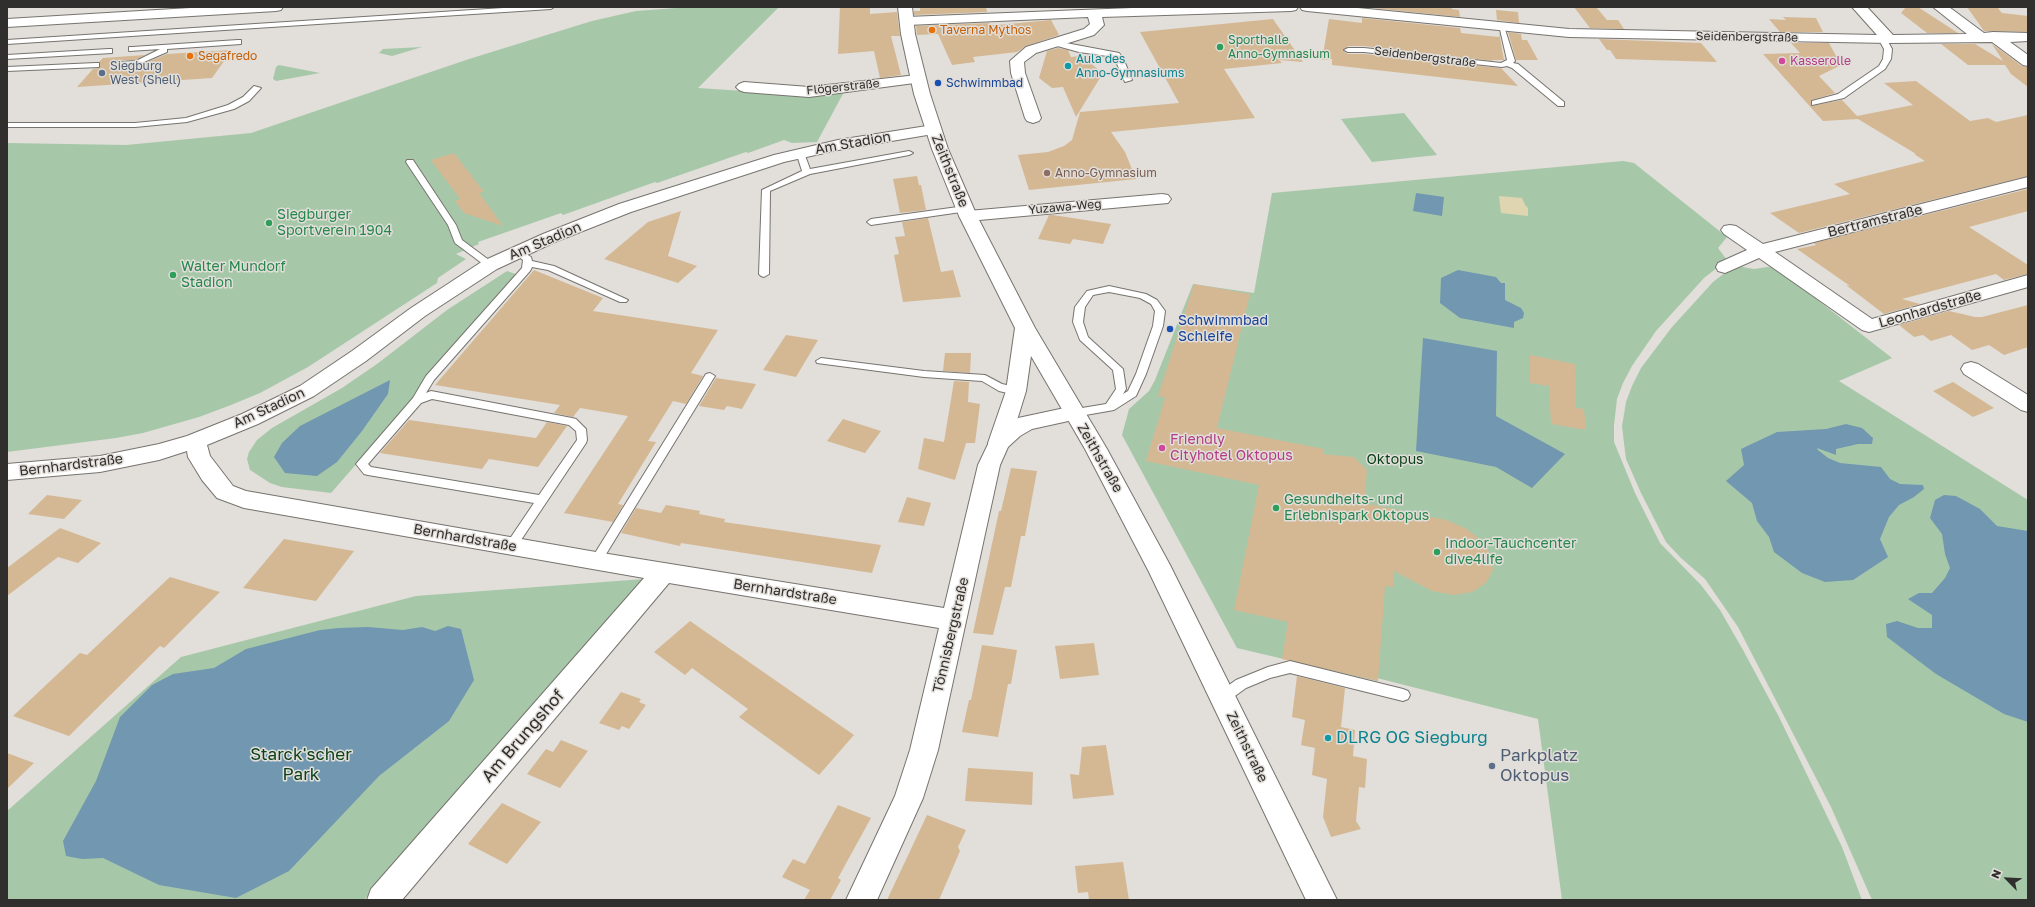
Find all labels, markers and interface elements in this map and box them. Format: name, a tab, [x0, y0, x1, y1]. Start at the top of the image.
place label: Taverna Mythos	[940, 23, 1031, 37]
marker: Taverna Mythos	[927, 25, 937, 35]
street label: Seidenbergstraße	[1696, 29, 1798, 45]
place label: Sporthalle Anno-Gymnasium	[1228, 33, 1330, 61]
marker: Sporthalle Anno-Gymnasium	[1215, 42, 1225, 52]
street label: Seidenbergstraße	[1373, 44, 1477, 70]
place label: Segafredo	[198, 49, 257, 63]
marker: Segafredo	[185, 51, 195, 61]
place label: Aula des Anno-Gymnasiums	[1076, 52, 1184, 80]
place label: Kasserolle	[1790, 54, 1851, 68]
marker: Kasserolle	[1777, 56, 1787, 66]
place label: Siegburg West (Shell)	[110, 59, 181, 87]
marker: Aula des Anno-Gymnasiums	[1063, 61, 1073, 71]
marker: Siegburg West (Shell)	[97, 68, 107, 78]
street label: Flögerstraße	[806, 76, 880, 98]
place label: Schwimmbad	[946, 76, 1023, 90]
marker: Schwimmbad	[933, 78, 943, 88]
street label: Am Stadion	[814, 128, 892, 158]
street label: Zeithstraße	[928, 132, 972, 210]
place label: Anno-Gymnasium	[1055, 166, 1157, 180]
marker: Anno-Gymnasium	[1042, 168, 1052, 178]
street label: Yuzawa-Weg	[1028, 197, 1102, 217]
street label: Bertramstraße	[1826, 201, 1924, 241]
place label: Siegburger Sportverein 1904	[277, 207, 392, 240]
marker: Siegburger Sportverein 1904	[264, 218, 274, 228]
street label: Am Stadion	[506, 218, 584, 264]
place label: Walter Mundorf Stadion	[181, 259, 286, 292]
marker: Walter Mundorf Stadion	[168, 270, 178, 280]
street label: Leonhardstraße	[1877, 286, 1983, 332]
place label: Schwimmbad Schleife	[1178, 313, 1268, 346]
marker: Schwimmbad Schleife	[1165, 324, 1175, 334]
street label: Am Stadion	[231, 384, 307, 432]
street label: Zeithstraße	[1074, 421, 1126, 495]
place label: Friendly Cityhotel Oktopus	[1170, 432, 1293, 464]
marker: Friendly Cityhotel Oktopus	[1157, 443, 1167, 453]
street label: Bernhardstraße	[18, 450, 124, 480]
park label: Oktopus	[1366, 452, 1424, 468]
place label: Gesundheits- und Erlebnispark Oktopus	[1284, 492, 1429, 524]
marker: Gesundheits- und Erlebnispark Oktopus	[1271, 503, 1281, 513]
street label: Bernhardstraße	[412, 521, 518, 555]
place label: Indoor-Tauchcenter dive4life	[1445, 536, 1576, 568]
marker: Indoor-Tauchcenter dive4life	[1432, 547, 1442, 557]
street label: Bernhardstraße	[732, 576, 838, 608]
street label: Tönnisbergstraße	[930, 576, 972, 694]
street label: Am Brungshof	[477, 686, 569, 786]
street label: Zeithstraße	[1223, 709, 1271, 785]
place label: DLRG OG Siegburg	[1336, 728, 1488, 748]
marker: DLRG OG Siegburg	[1323, 733, 1333, 743]
park label: Starck'scher Park	[250, 745, 352, 785]
place label: Parkplatz Oktopus	[1500, 746, 1578, 786]
marker: Parkplatz Oktopus	[1487, 761, 1497, 771]
north arrow	[1987, 859, 2027, 899]
text: N	[1988, 867, 2003, 880]

